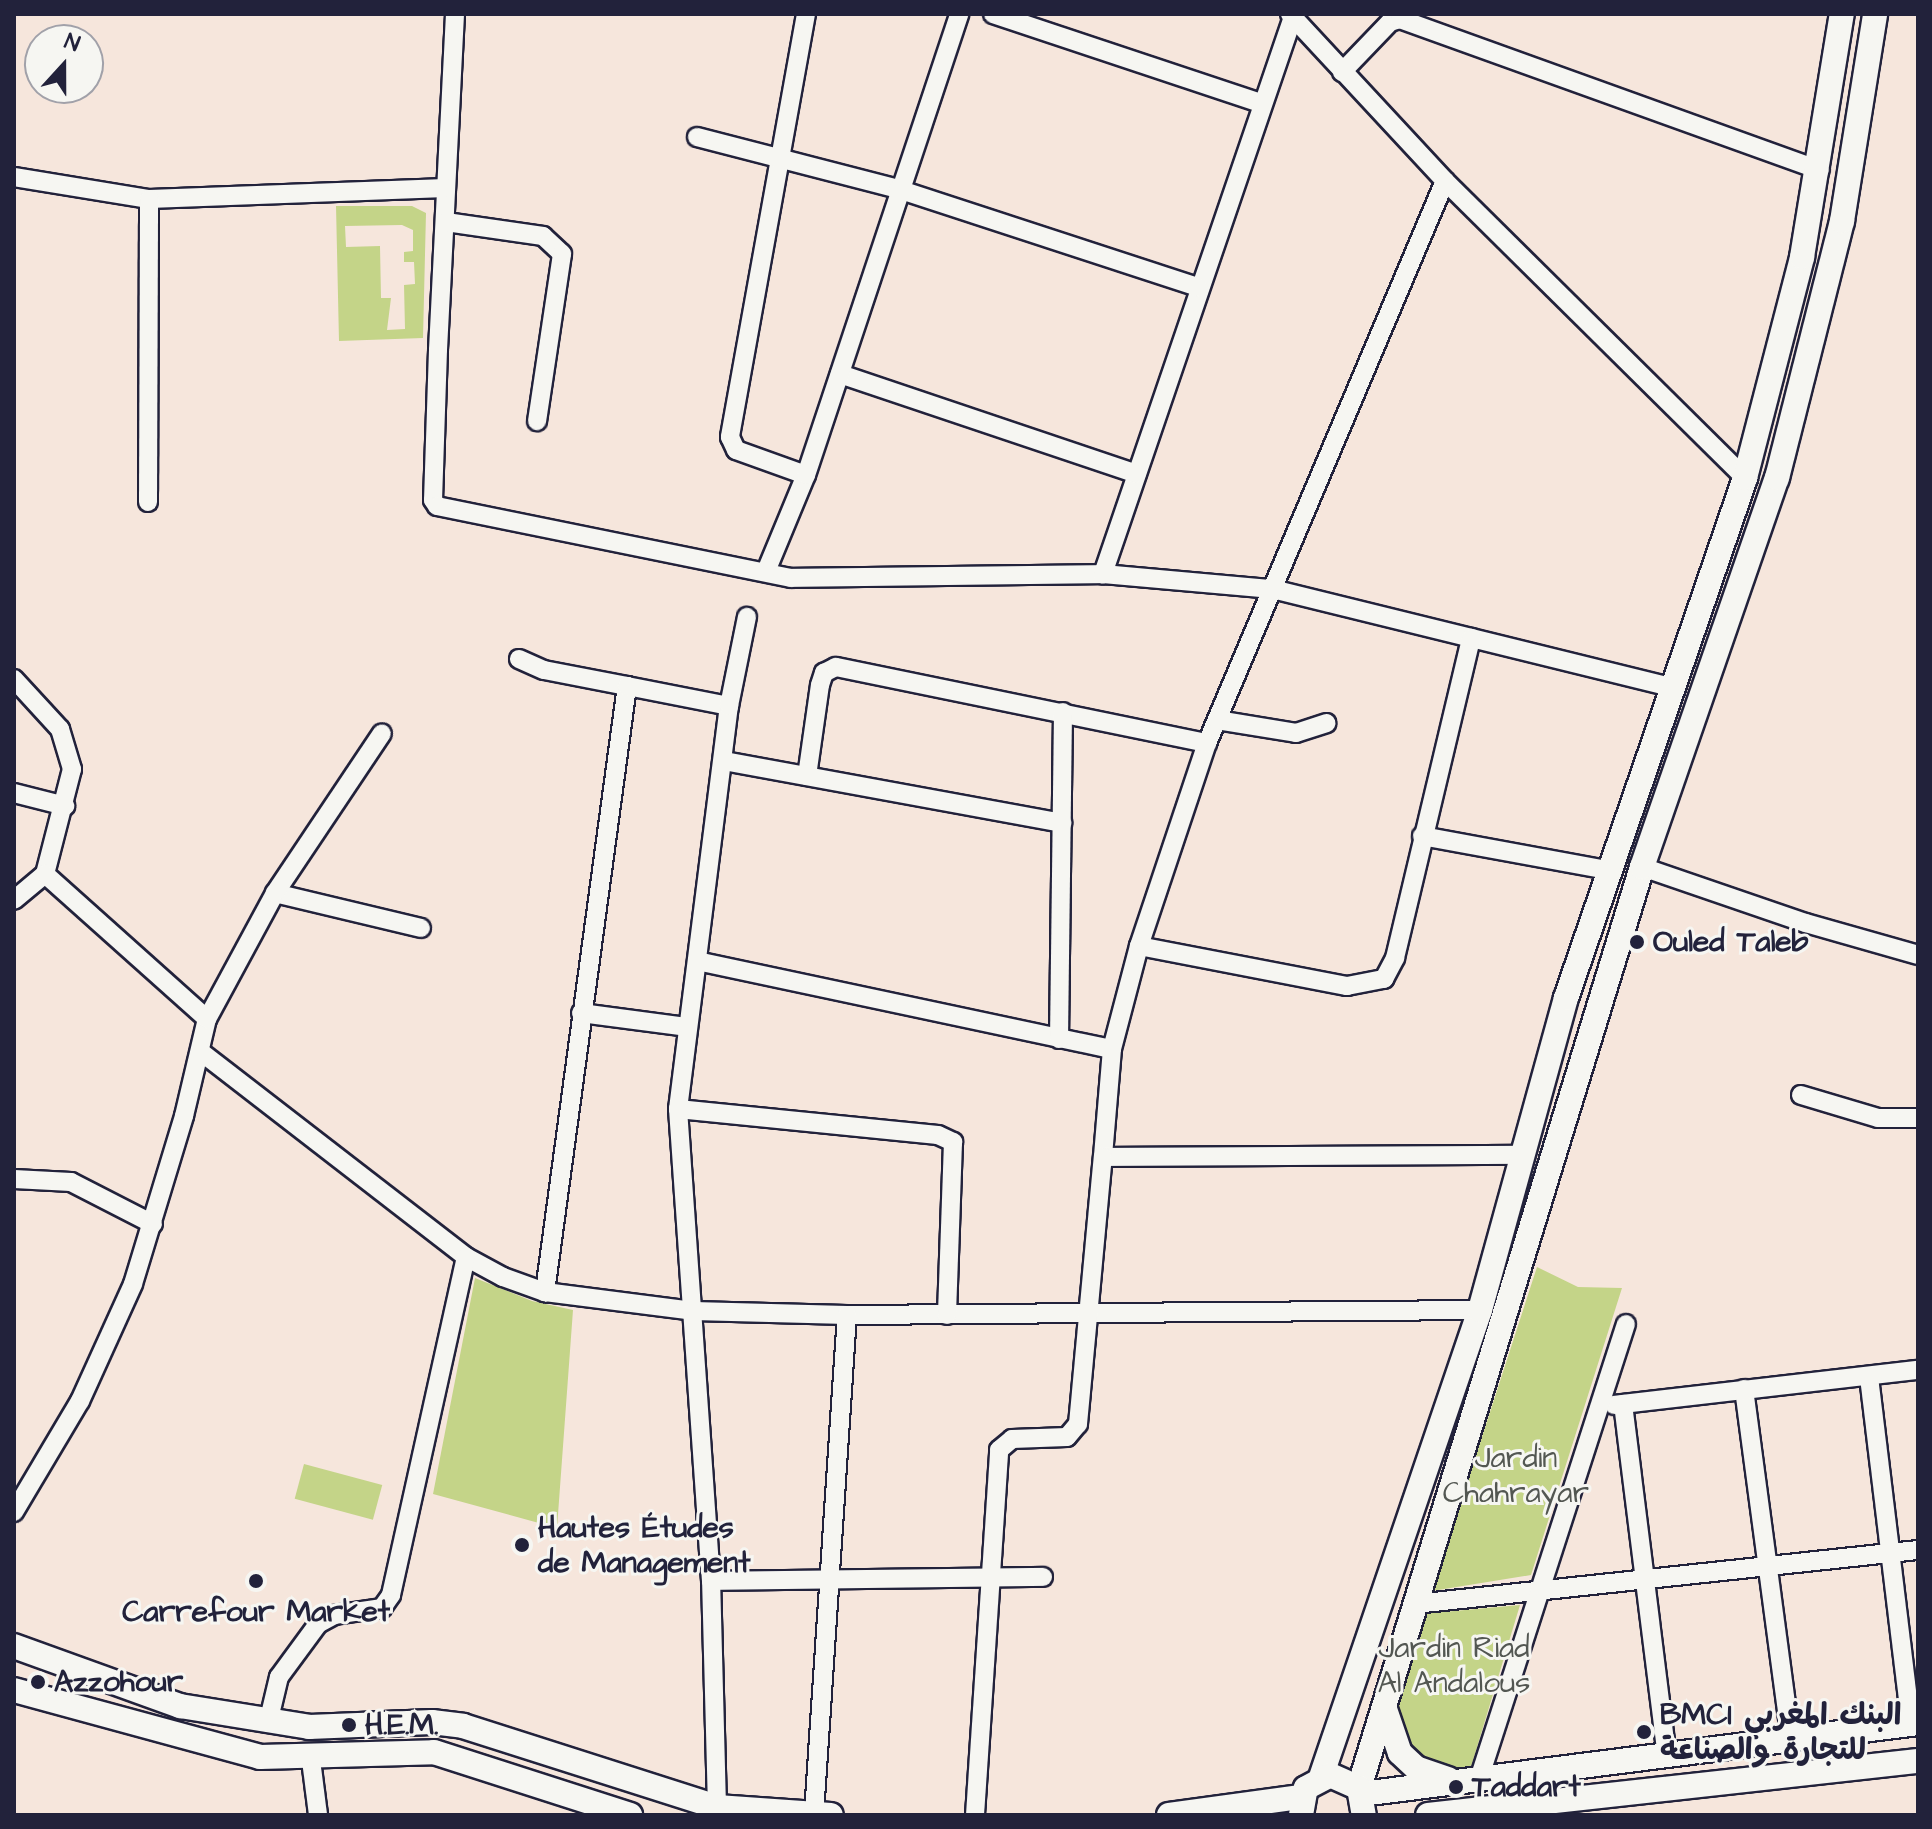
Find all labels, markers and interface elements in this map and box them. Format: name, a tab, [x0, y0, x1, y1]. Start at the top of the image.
north arrow	[24, 24, 104, 104]
text: N	[60, 26, 84, 60]
place label: Ouled Taleb	[1653, 924, 1808, 960]
marker: Ouled Taleb	[1628, 933, 1646, 951]
park label: Jardin Chahrayar	[1443, 1440, 1589, 1510]
place label: Hautes Études de Management	[538, 1510, 750, 1580]
marker: Hautes Études de Management	[513, 1536, 531, 1554]
marker: Carrefour Market	[247, 1572, 265, 1590]
place label: Carrefour Market	[122, 1594, 390, 1630]
park label: Jardin Riad Al Andalous	[1378, 1630, 1530, 1700]
place label: Azzohour	[54, 1664, 183, 1700]
marker: Azzohour	[29, 1673, 47, 1691]
place label: BMCI البنك المغربي للتجارة والصناعة	[1660, 1697, 1901, 1768]
place label: H.E.M.	[365, 1707, 438, 1743]
marker: H.E.M.	[340, 1716, 358, 1734]
marker: BMCI البنك المغربي للتجارة والصناعة	[1635, 1723, 1653, 1741]
place label: Taddart	[1472, 1769, 1581, 1805]
marker: Taddart	[1447, 1778, 1465, 1796]

